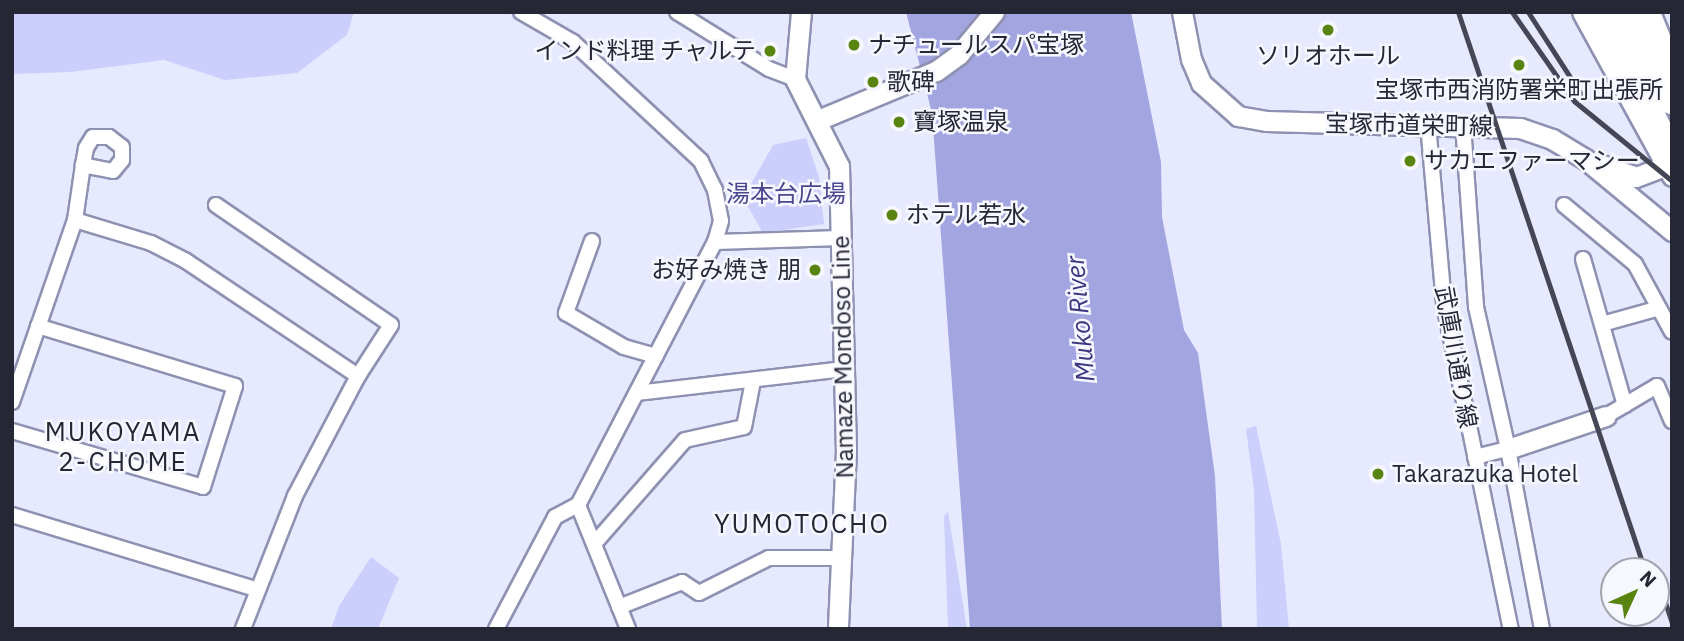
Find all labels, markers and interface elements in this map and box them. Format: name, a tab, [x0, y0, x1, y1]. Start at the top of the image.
marker: ソリオホール	[1320, 22, 1336, 38]
place label: ナチュールスパ宝塚	[868, 31, 1084, 59]
place label: インド料理 チャルテ	[534, 37, 756, 65]
marker: ナチュールスパ宝塚	[846, 37, 862, 53]
place label: ソリオホール	[1256, 42, 1400, 70]
marker: インド料理 チャルテ	[762, 43, 778, 59]
marker: 宝塚市西消防署栄町出張所	[1511, 57, 1527, 73]
place label: 歌碑	[887, 68, 935, 96]
marker: 歌碑	[865, 74, 881, 90]
place label: 宝塚市西消防署栄町出張所	[1375, 76, 1663, 104]
place label: 寶塚温泉	[913, 108, 1009, 136]
street label: 宝塚市道栄町線	[1325, 109, 1493, 141]
marker: 寶塚温泉	[891, 114, 907, 130]
place label: サカエファーマシー	[1424, 147, 1640, 175]
marker: サカエファーマシー	[1402, 153, 1418, 169]
park label: 湯本台広場	[726, 180, 846, 208]
place label: ホテル若水	[906, 201, 1026, 229]
marker: ホテル若水	[884, 207, 900, 223]
street label: Namaze Mondoso Line	[826, 235, 860, 479]
water label: Muko River	[1059, 255, 1101, 383]
place label: お好み焼き 朋	[651, 256, 801, 284]
marker: お好み焼き 朋	[807, 262, 823, 278]
street label: 武庫川通り線	[1429, 284, 1483, 430]
district label: MUKOYAMA 2-CHOME	[46, 416, 200, 478]
place label: Takarazuka Hotel	[1392, 460, 1578, 488]
marker: Takarazuka Hotel	[1370, 466, 1386, 482]
district label: YUMOTOCHO	[715, 508, 889, 540]
north arrow	[1600, 557, 1670, 627]
text: N	[1635, 565, 1662, 592]

